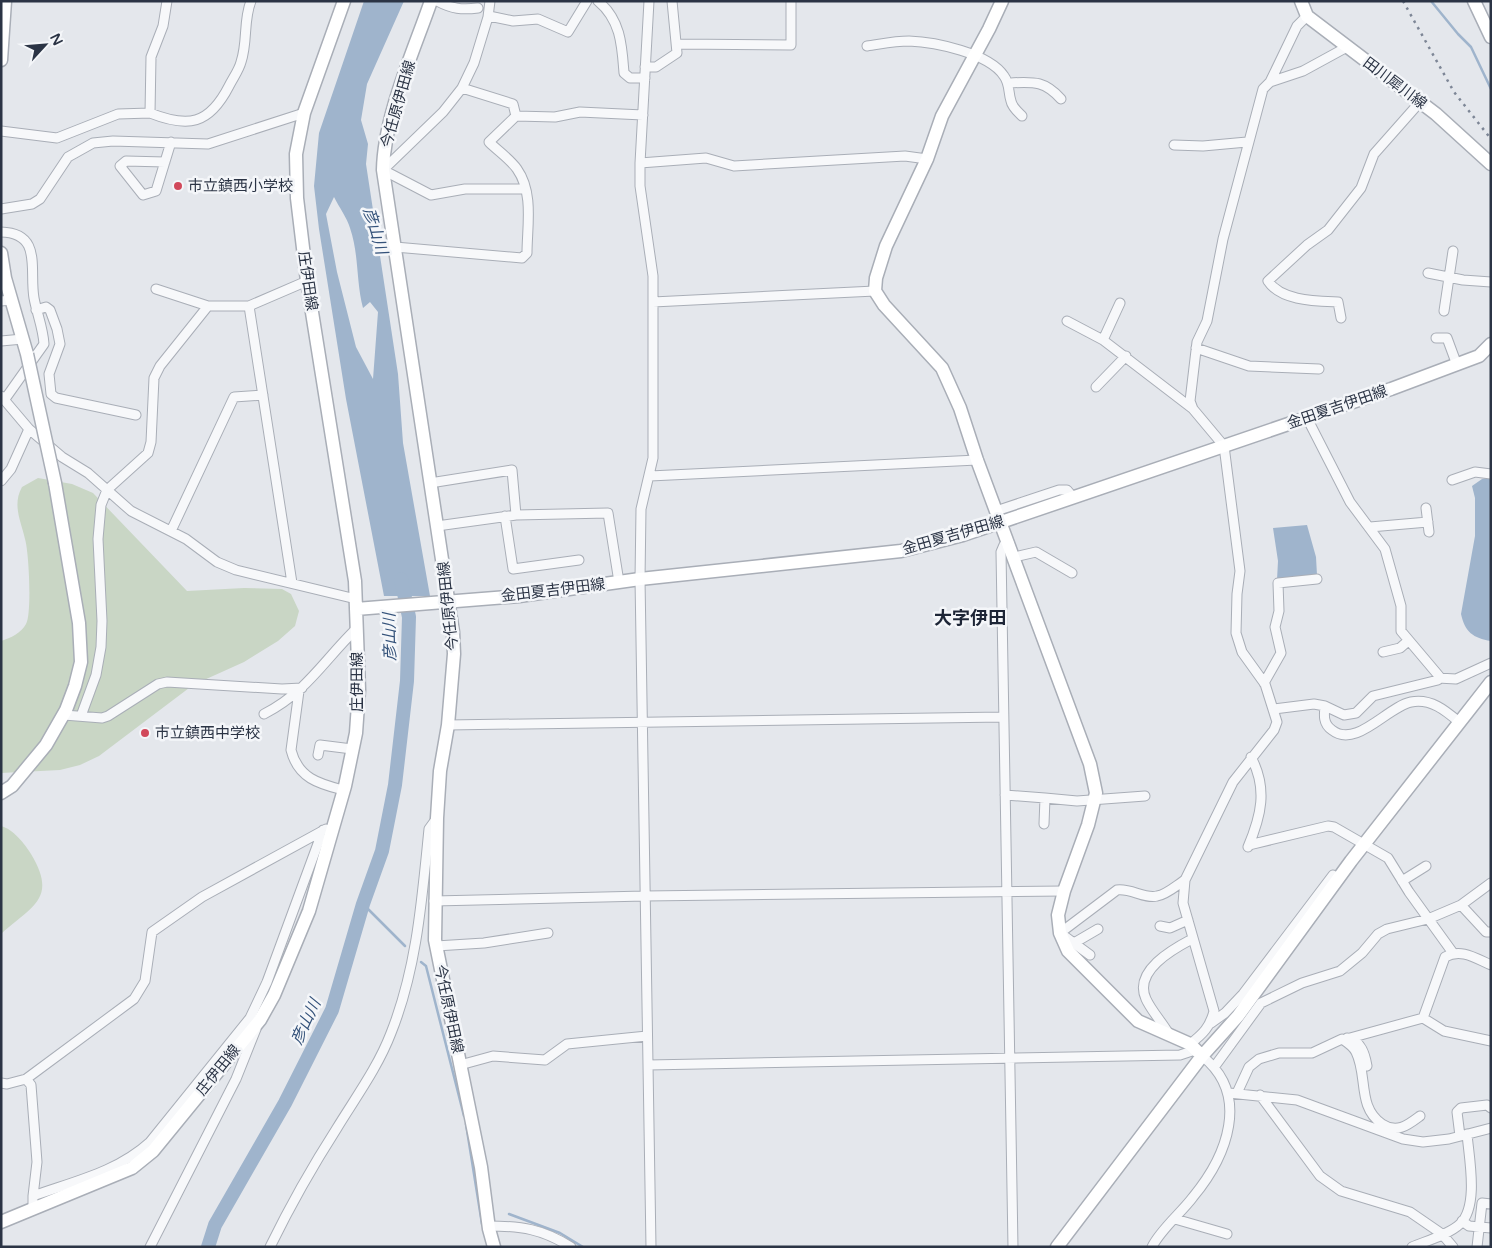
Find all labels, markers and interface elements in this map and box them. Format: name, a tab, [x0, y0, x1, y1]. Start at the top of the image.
north arrow	[20, 20, 70, 70]
text: N	[46, 31, 66, 48]
street label: 田川犀川線	[1360, 53, 1430, 113]
street label: 今任原伊田線	[377, 58, 419, 150]
place label: 市立鎮西小学校	[188, 177, 293, 195]
marker: 市立鎮西小学校	[172, 180, 184, 192]
water label: 彦山川	[358, 205, 392, 259]
street label: 庄伊田線	[295, 250, 321, 312]
street label: 金田夏吉伊田線	[1284, 381, 1390, 433]
street label: 金田夏吉伊田線	[900, 512, 1006, 558]
street label: 今任原伊田線	[434, 560, 462, 652]
street label: 金田夏吉伊田線	[500, 575, 606, 605]
district label: 大字伊田	[934, 607, 1006, 629]
water label: 彦山川	[380, 611, 400, 661]
street label: 庄伊田線	[348, 652, 366, 712]
place label: 市立鎮西中学校	[155, 724, 260, 742]
marker: 市立鎮西中学校	[139, 727, 151, 739]
street label: 今任原伊田線	[431, 963, 467, 1055]
water label: 彦山川	[287, 994, 326, 1048]
street label: 庄伊田線	[192, 1041, 244, 1099]

